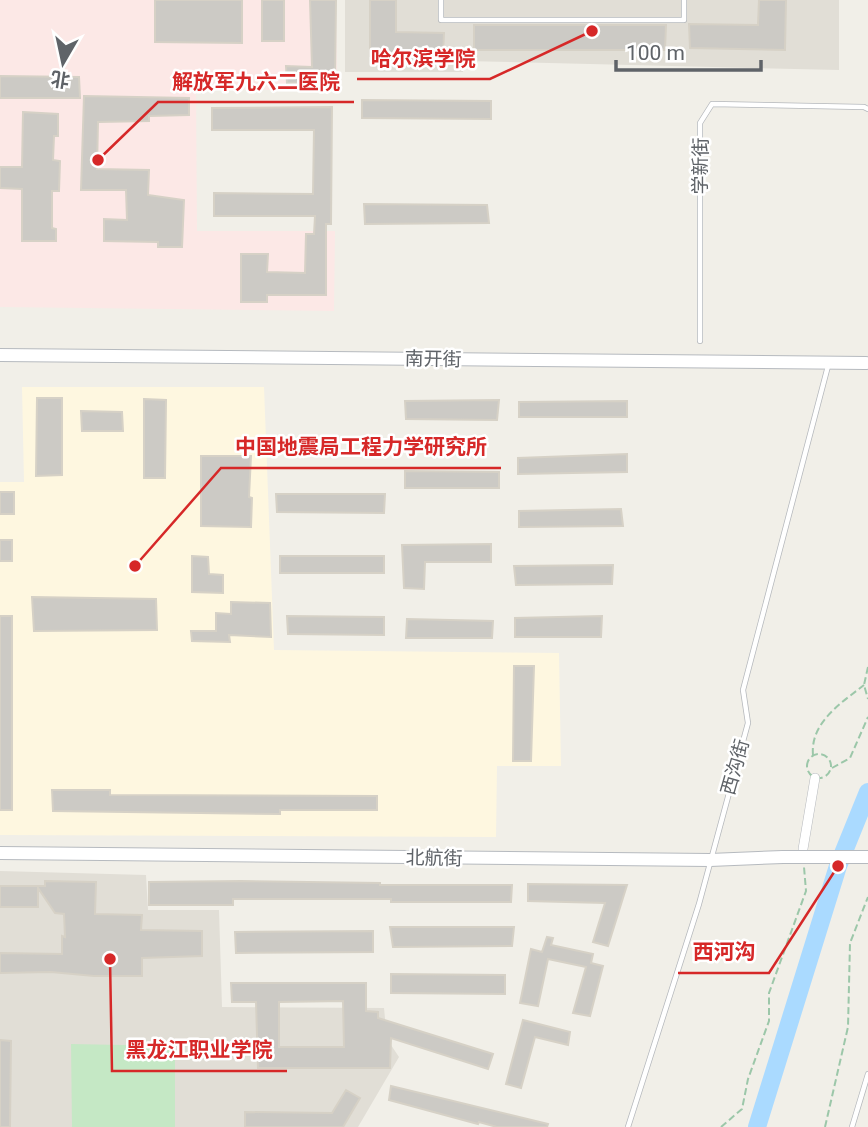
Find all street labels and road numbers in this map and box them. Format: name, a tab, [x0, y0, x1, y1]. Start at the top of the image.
street label: 学新街	[689, 137, 712, 195]
street label: 南开街	[404, 347, 462, 371]
street label: 西沟街	[716, 736, 754, 798]
street label: 北航街	[405, 846, 463, 870]

